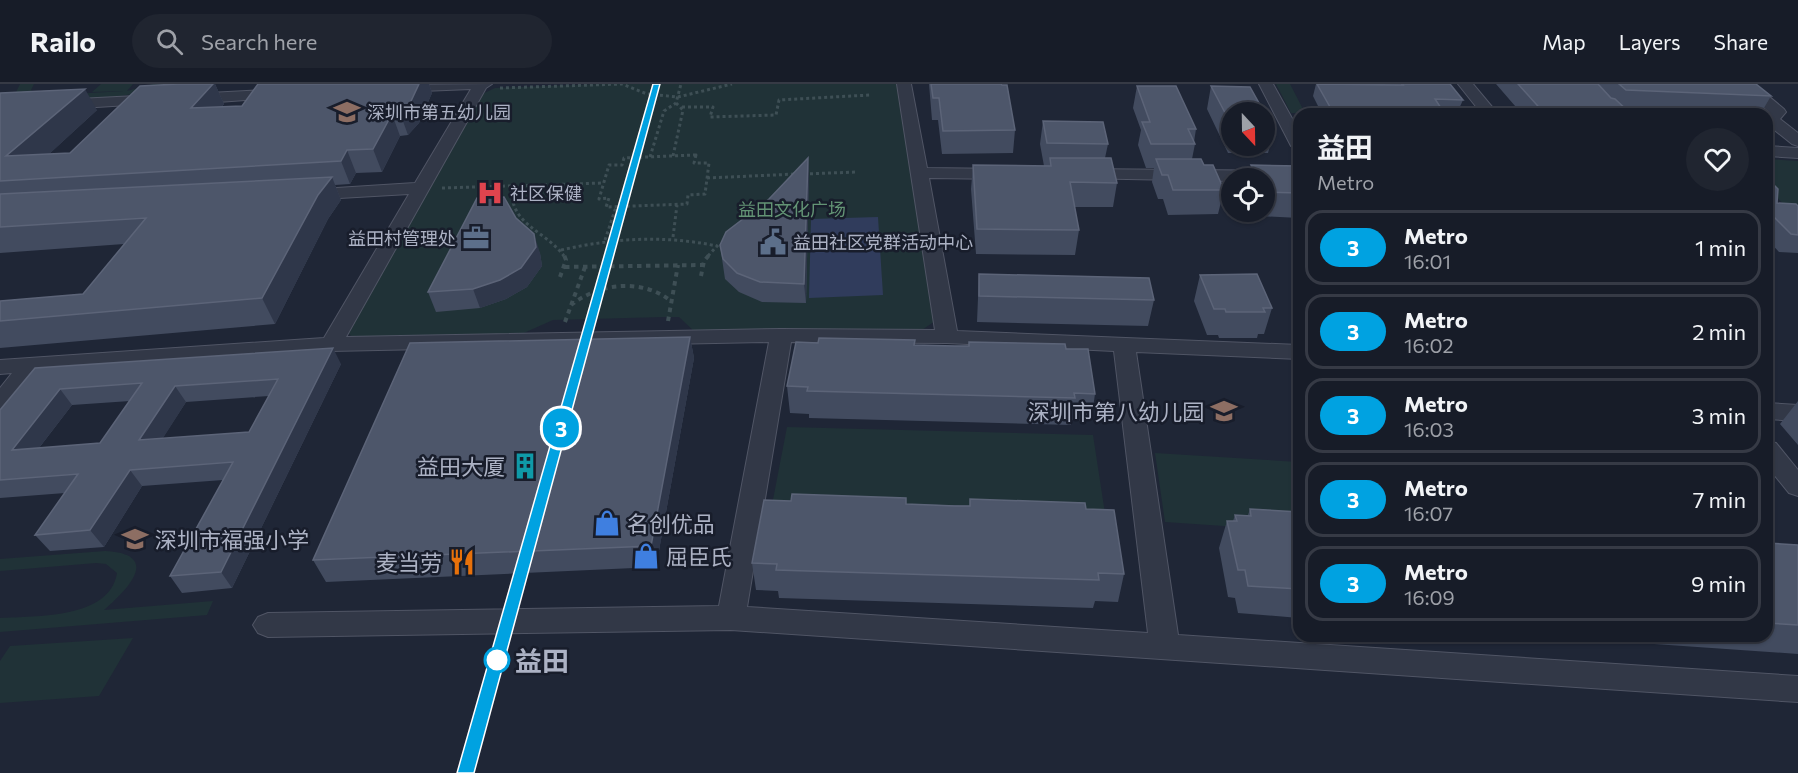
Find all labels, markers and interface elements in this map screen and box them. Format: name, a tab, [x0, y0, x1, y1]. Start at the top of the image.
search box	[132, 14, 552, 68]
text: Railo	[30, 24, 96, 58]
icon: search	[153, 25, 186, 58]
text: Search here	[201, 28, 317, 55]
text: Map	[1542, 29, 1586, 54]
text: Layers	[1619, 29, 1681, 54]
text: Share	[1714, 29, 1768, 54]
school or university icon: 深圳市第五幼儿园	[332, 97, 362, 127]
place label: 深圳市第五幼儿园	[367, 101, 511, 123]
north arrow	[1221, 102, 1275, 156]
map controls	[1221, 102, 1275, 222]
button: heart	[1686, 128, 1749, 191]
text: 益田	[1317, 130, 1373, 164]
button: locate	[1221, 168, 1275, 222]
text: Metro	[1317, 170, 1374, 194]
hospital icon: 社区保健	[475, 178, 505, 208]
place label: 社区保健	[510, 182, 582, 204]
park label: 益田文化广场	[738, 198, 846, 220]
text: Metro	[1404, 222, 1468, 249]
office icon: 益田村管理处	[461, 223, 491, 253]
place label: 益田村管理处	[348, 227, 456, 249]
public building icon: 益田社区党群活动中心	[758, 227, 788, 257]
place label: 益田社区党群活动中心	[793, 231, 973, 253]
text: 1 min	[1695, 234, 1746, 261]
text: 3	[1347, 235, 1359, 260]
text: 16:01	[1404, 249, 1451, 273]
text: Metro	[1404, 306, 1468, 333]
text: 2 min	[1692, 318, 1746, 345]
text: 3	[1347, 319, 1359, 344]
text: 16:02	[1404, 333, 1454, 357]
text: Metro	[1404, 390, 1468, 417]
school or university icon: 深圳市第八幼儿园	[1209, 396, 1239, 426]
place label: 深圳市第八幼儿园	[1028, 398, 1204, 425]
text: 3 min	[1692, 402, 1746, 429]
text: 3	[1347, 403, 1359, 428]
line badge: 3	[542, 408, 580, 448]
text: 3	[555, 416, 567, 441]
text: 16:03	[1404, 417, 1454, 441]
building icon: 益田大厦	[510, 451, 540, 481]
place label: 益田大厦	[417, 453, 505, 480]
text: Metro	[1404, 474, 1468, 501]
text: 7 min	[1693, 486, 1746, 513]
text: 3	[1347, 487, 1359, 512]
text: 16:07	[1404, 501, 1453, 525]
shop icon: 名创优品	[592, 508, 622, 538]
place label: 名创优品	[627, 510, 715, 537]
school or university icon: 深圳市福强小学	[120, 524, 150, 554]
place label: 深圳市福强小学	[155, 526, 309, 553]
shop icon: 屈臣氏	[631, 541, 661, 571]
place label: 屈臣氏	[666, 543, 732, 570]
restaurant icon: 麦当劳	[447, 547, 477, 577]
place label: 麦当劳	[376, 549, 442, 576]
text: Metro	[1404, 558, 1468, 585]
text: 9 min	[1691, 570, 1746, 597]
text: 3	[1347, 571, 1359, 596]
text: 16:09	[1404, 585, 1455, 609]
place label: 益田	[515, 644, 569, 677]
marker: 益田	[484, 647, 510, 673]

